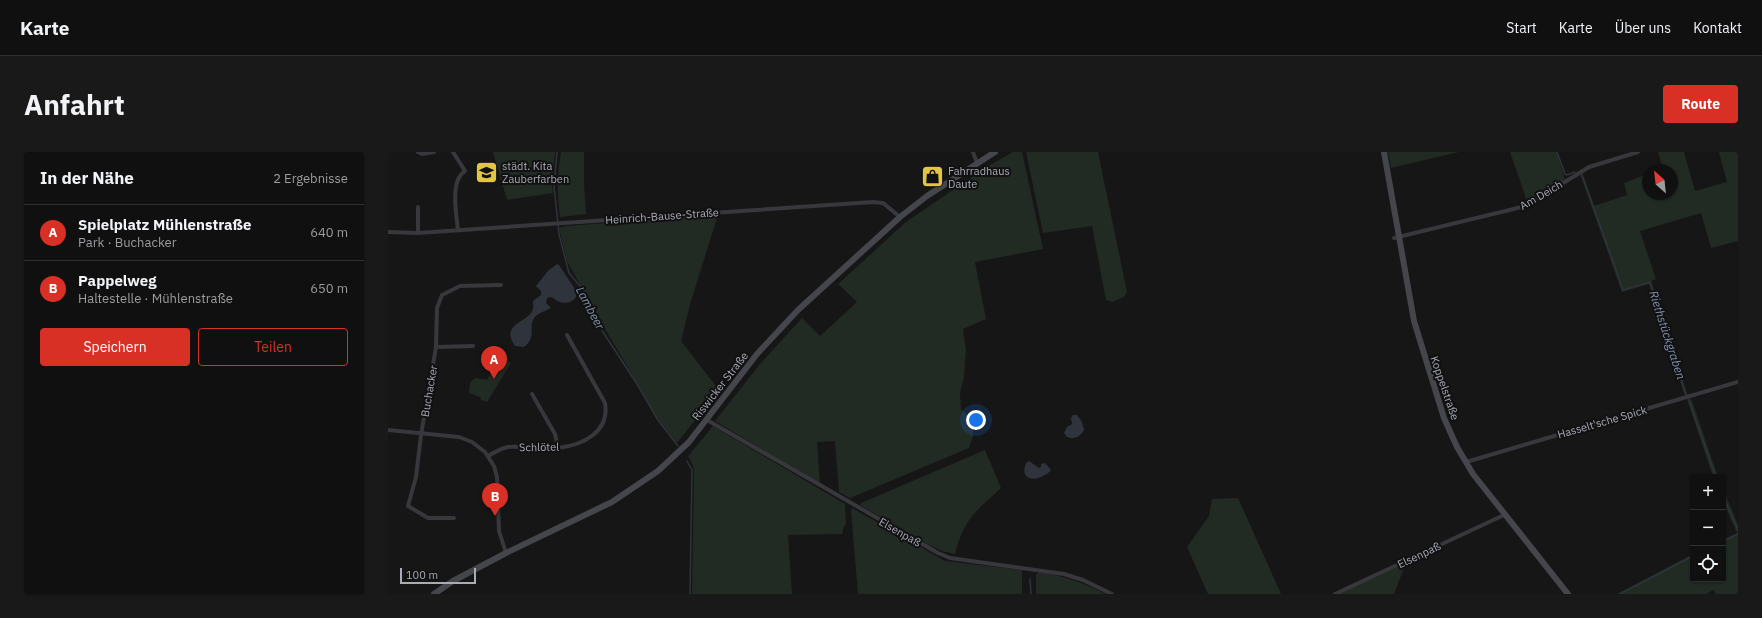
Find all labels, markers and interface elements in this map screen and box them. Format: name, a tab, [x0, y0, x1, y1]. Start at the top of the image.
text: Karte	[20, 16, 69, 40]
text: Start	[1506, 19, 1537, 37]
text: Karte	[1559, 19, 1593, 37]
text: Über uns	[1615, 19, 1671, 37]
text: Kontakt	[1693, 19, 1742, 37]
button: Route	[1663, 85, 1738, 123]
text: Anfahrt	[24, 86, 125, 123]
school or university icon: städt. Kita Zauberfarben	[473, 159, 499, 185]
place label: städt. Kita Zauberfarben	[502, 159, 569, 186]
shop icon: Fahrradhaus Daute	[919, 164, 945, 190]
place label: Fahrradhaus Daute	[948, 164, 1010, 191]
north arrow	[1642, 164, 1678, 200]
text: In der Nähe	[40, 167, 134, 189]
text: 2 Ergebnisse	[273, 170, 348, 187]
street label: Am Deich	[1517, 177, 1565, 213]
street label: Heinrich-Bause-Straße	[605, 205, 719, 227]
text: Spielplatz Mühlenstraße	[78, 215, 251, 234]
text: A	[49, 224, 57, 241]
text: 640 m	[310, 224, 348, 241]
text: Park · Buchacker	[78, 234, 177, 251]
text: Pappelweg	[78, 271, 156, 290]
text: B	[49, 280, 57, 297]
text: 650 m	[310, 280, 348, 297]
water label: Lambeer	[573, 284, 608, 332]
water label: Riethstückgraben	[1646, 288, 1689, 381]
text: Haltestelle · Mühlenstraße	[78, 290, 233, 307]
button: Speichern	[40, 328, 190, 366]
button: Teilen	[198, 328, 348, 366]
pin: A	[481, 346, 507, 379]
street label: Riswicker Straße	[689, 349, 751, 423]
street label: Koppelstraße	[1428, 354, 1462, 422]
street label: Buchacker	[418, 364, 440, 418]
street label: Hasselt'sche Spick	[1556, 402, 1649, 441]
your location	[966, 410, 986, 430]
street label: Schlötel	[519, 440, 559, 454]
map controls	[1690, 474, 1726, 582]
button: +	[1690, 474, 1726, 510]
pin: B	[482, 483, 508, 516]
button: −	[1690, 510, 1726, 546]
street label: Elsenpaß	[876, 514, 924, 550]
street label: Elsenpaß	[1395, 539, 1443, 571]
button: locate	[1690, 546, 1726, 582]
scale bar	[400, 566, 476, 585]
text: 100 m	[406, 568, 438, 582]

